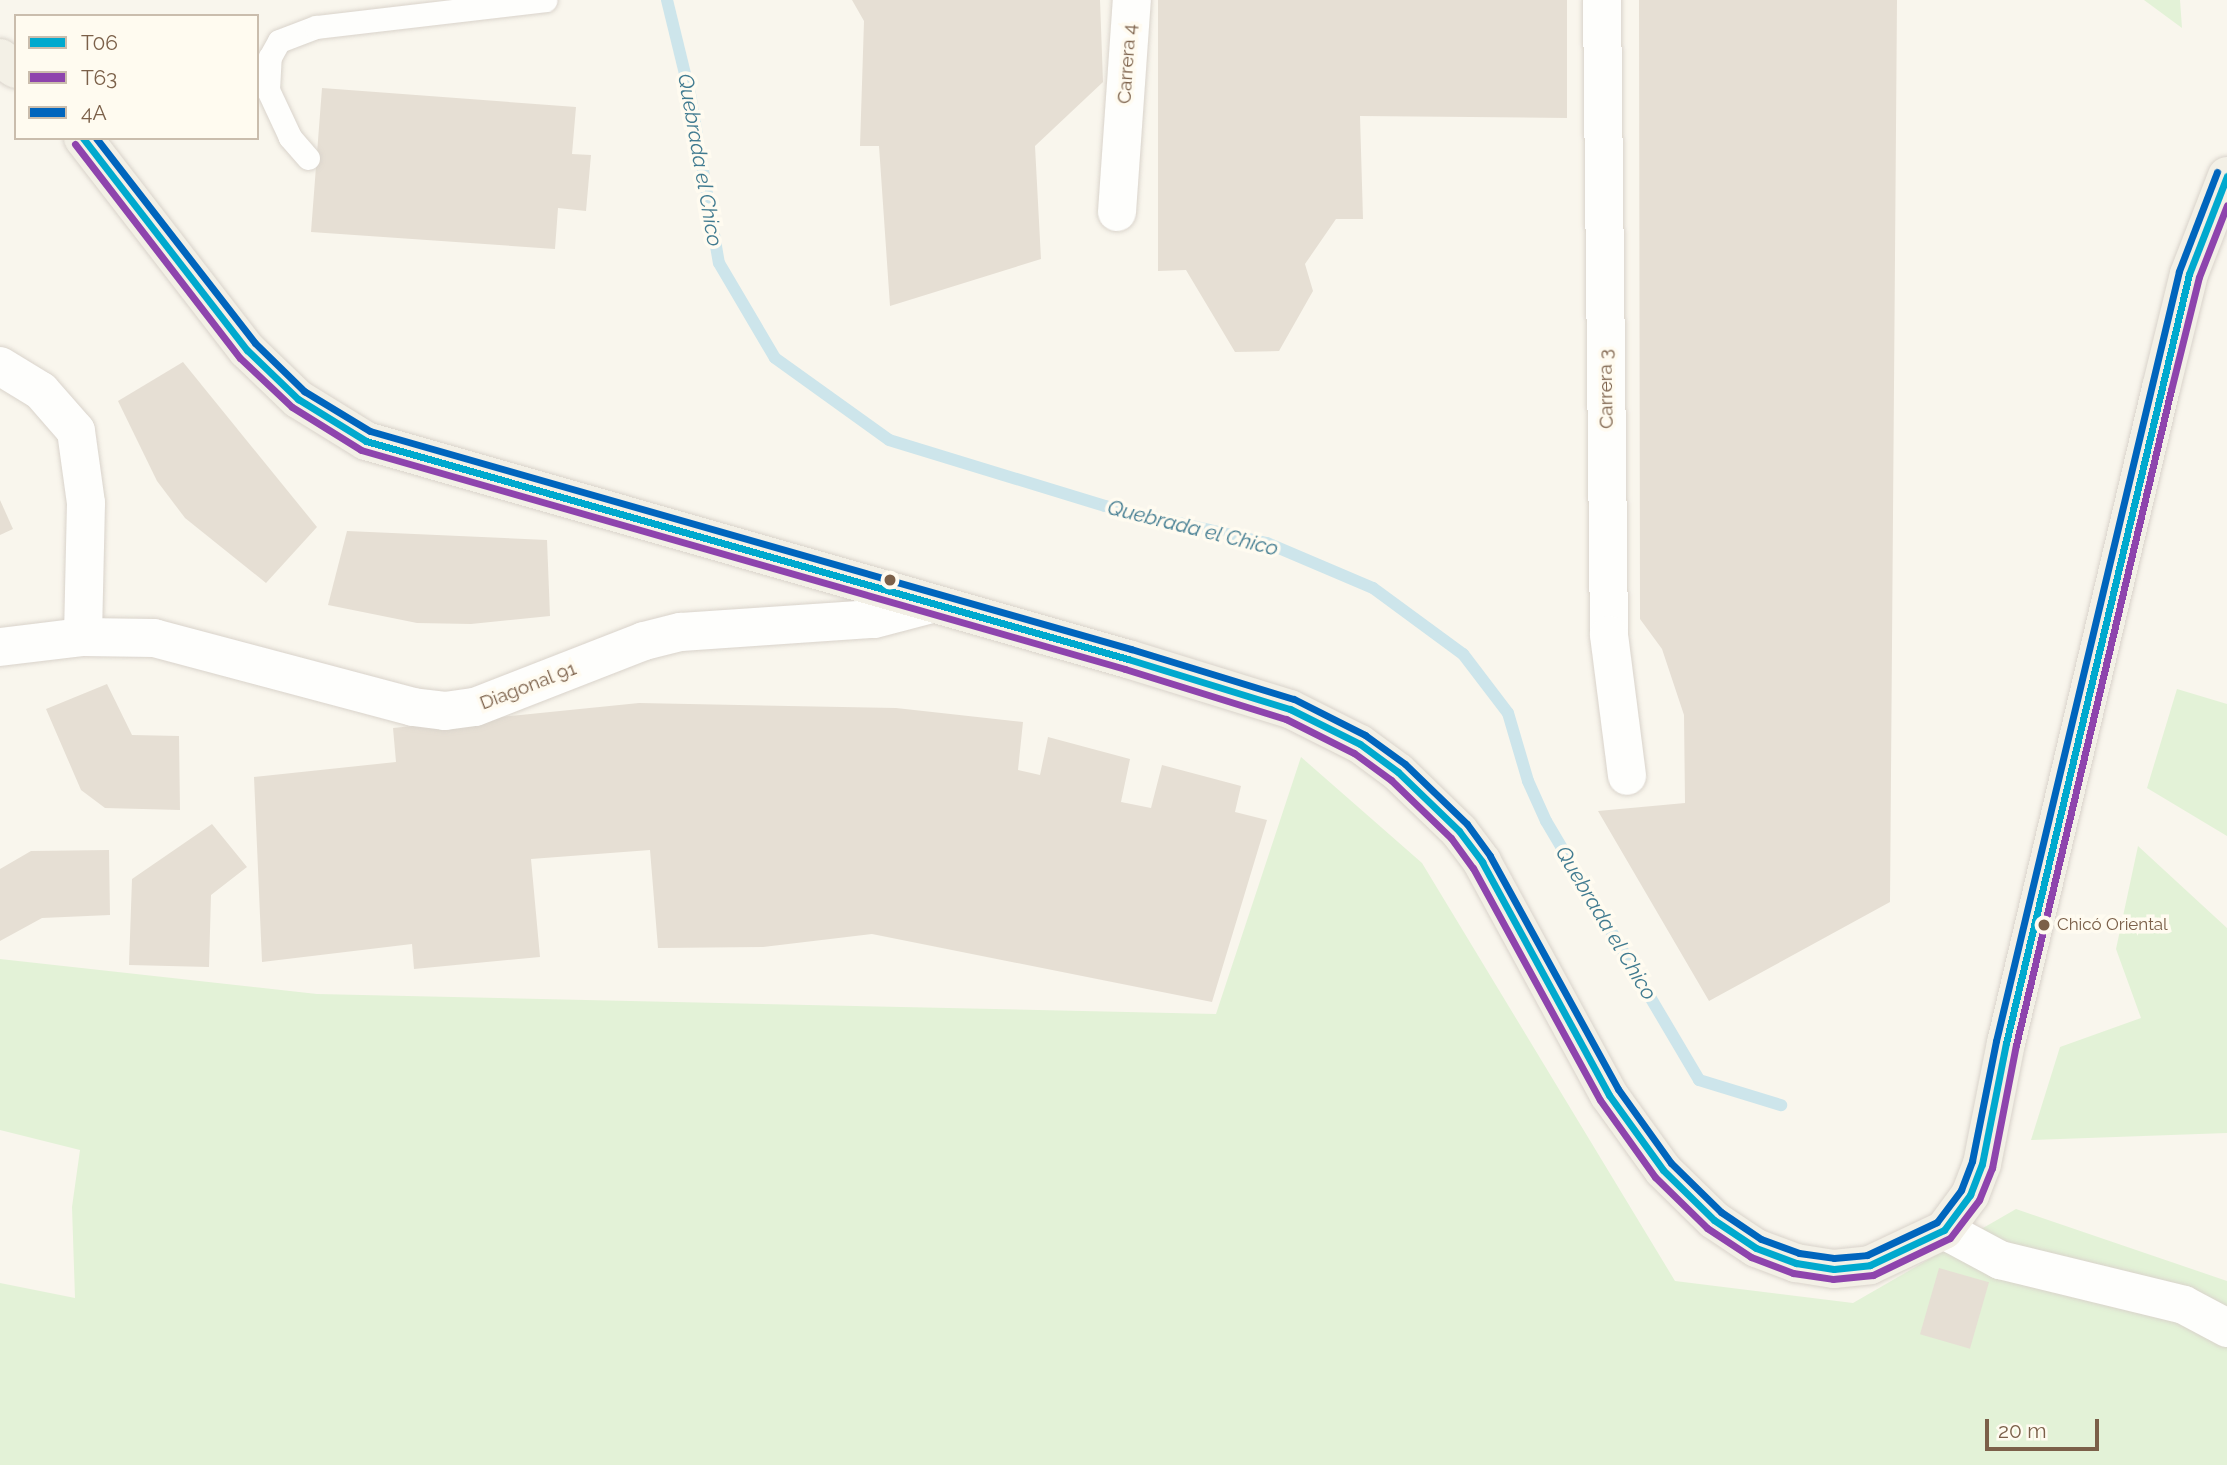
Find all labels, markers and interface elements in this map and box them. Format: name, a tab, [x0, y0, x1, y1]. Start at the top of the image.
legend	[14, 14, 259, 140]
street label: Carrera 4	[1113, 23, 1141, 105]
text: T06	[81, 30, 118, 55]
text: T63	[81, 65, 117, 90]
water label: Quebrada el Chico	[672, 71, 728, 249]
text: 4A	[81, 100, 107, 125]
street label: Carrera 3	[1594, 349, 1618, 429]
water label: Quebrada el Chico	[1105, 495, 1281, 561]
unlabelled marker	[883, 573, 897, 587]
street label: Diagonal 91	[476, 657, 580, 715]
water label: Quebrada el Chico	[1550, 841, 1662, 1005]
place label: Chicó Oriental	[2057, 915, 2168, 935]
marker: Chicó Oriental	[2037, 918, 2051, 932]
scale bar	[1989, 1406, 2103, 1450]
text: 20 m	[1998, 1418, 2046, 1443]

